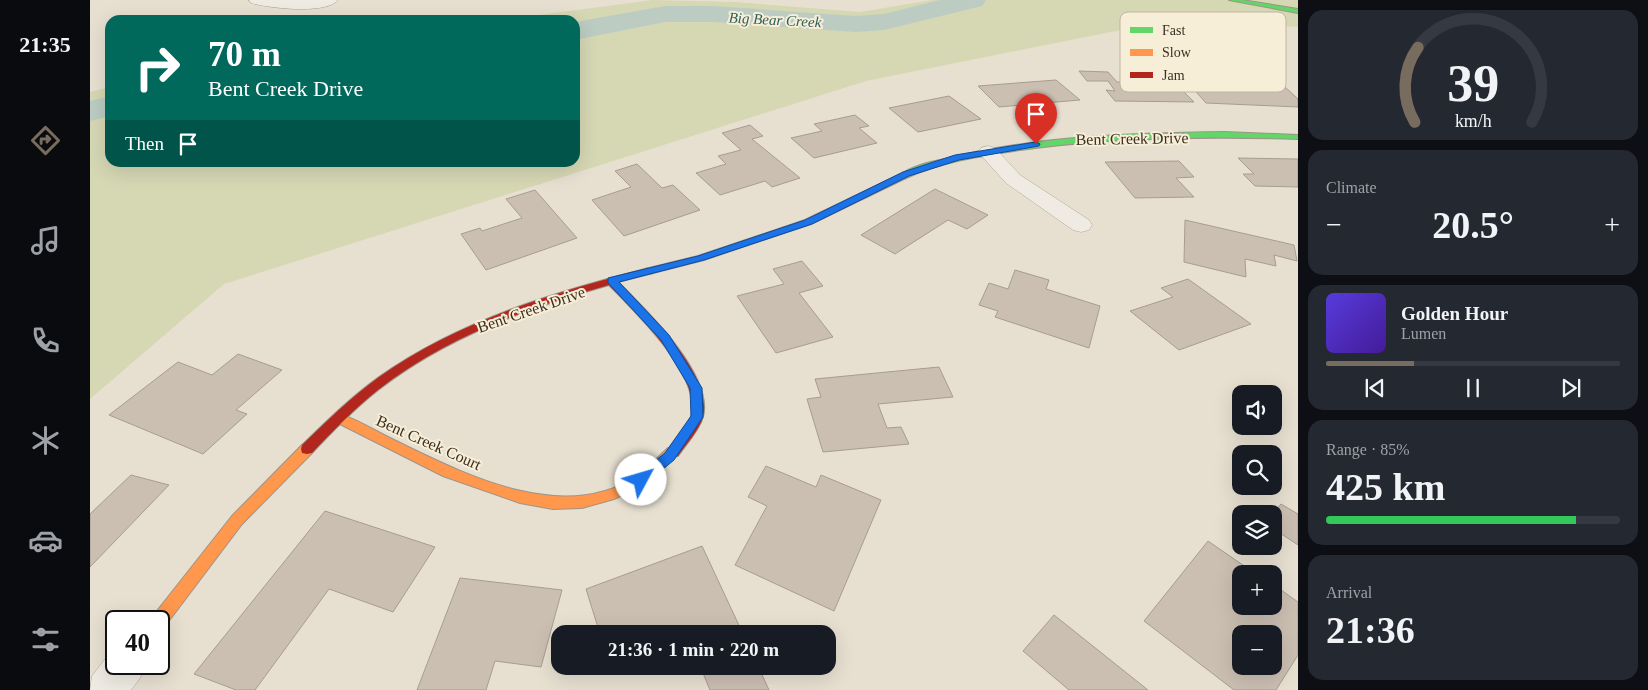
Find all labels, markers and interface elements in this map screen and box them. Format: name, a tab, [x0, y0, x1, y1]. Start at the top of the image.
water label: Big Bear Creek	[728, 10, 822, 30]
legend	[1120, 12, 1286, 92]
text: Fast	[1162, 23, 1185, 38]
text: 21:35	[19, 32, 71, 57]
icon: right	[125, 35, 190, 100]
text: 70 m	[208, 35, 281, 74]
text: Slow	[1162, 45, 1192, 60]
text: 39	[1447, 55, 1499, 112]
text: Jam	[1162, 68, 1185, 83]
text: Bent Creek Drive	[208, 76, 363, 101]
pin	[1015, 93, 1057, 144]
icon: arrive	[1022, 100, 1050, 128]
text: km/h	[1455, 111, 1491, 131]
icon: directions	[28, 123, 63, 158]
street label: Bent Creek Drive	[1075, 129, 1189, 148]
icon: arrive	[174, 130, 202, 158]
text: Then	[125, 133, 164, 154]
text: Climate	[1326, 179, 1377, 196]
text: 20.5°	[1432, 204, 1514, 246]
text: −	[1326, 209, 1342, 240]
text: +	[1604, 209, 1620, 240]
icon: music	[28, 223, 63, 258]
street label: Bent Creek Drive	[475, 283, 587, 336]
text: Golden Hour	[1401, 303, 1508, 324]
icon: phone	[28, 323, 63, 358]
text: Lumen	[1401, 325, 1446, 342]
icon: previous	[1361, 374, 1389, 402]
icon: pause	[1459, 374, 1487, 402]
icon: next	[1557, 374, 1585, 402]
map controls	[1232, 385, 1282, 675]
button: sound	[1232, 385, 1282, 435]
street label: Bent Creek Court	[374, 412, 484, 473]
icon: climate	[28, 423, 63, 458]
text: Range · 85%	[1326, 441, 1410, 458]
button: search	[1232, 445, 1282, 495]
position arrow	[614, 453, 666, 505]
text: 425 km	[1326, 466, 1445, 508]
button: layers	[1232, 505, 1282, 555]
icon: car	[28, 523, 63, 558]
button: +	[1232, 565, 1282, 615]
text: Arrival	[1326, 584, 1372, 601]
text: 21:36	[1326, 609, 1415, 651]
speed limit sign: 40	[105, 610, 170, 675]
icon: filters	[28, 622, 63, 657]
button: −	[1232, 625, 1282, 675]
text: 21:36 · 1 min · 220 m	[608, 639, 779, 660]

